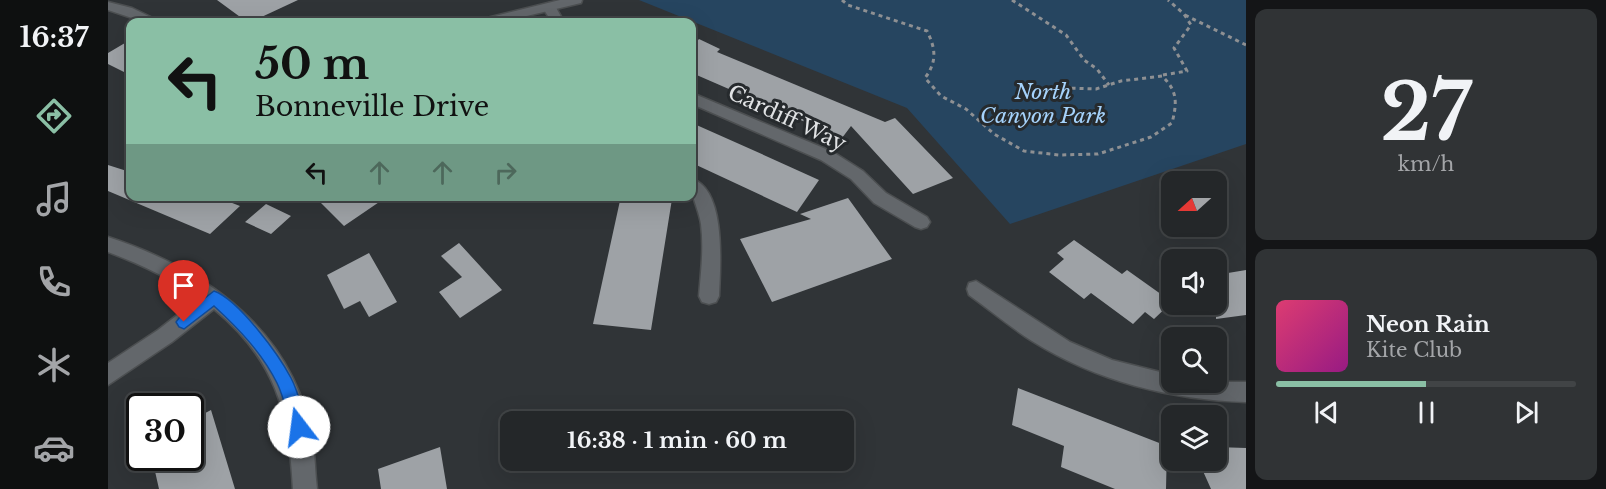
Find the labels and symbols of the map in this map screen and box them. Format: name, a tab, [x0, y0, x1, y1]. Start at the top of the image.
street label: Cardiff Way	[724, 79, 851, 157]
park label: North Canyon Park	[980, 79, 1106, 129]
north arrow	[1161, 171, 1227, 237]
pin	[158, 260, 209, 322]
speed limit sign: 30	[126, 393, 204, 471]
position arrow	[267, 395, 331, 459]

